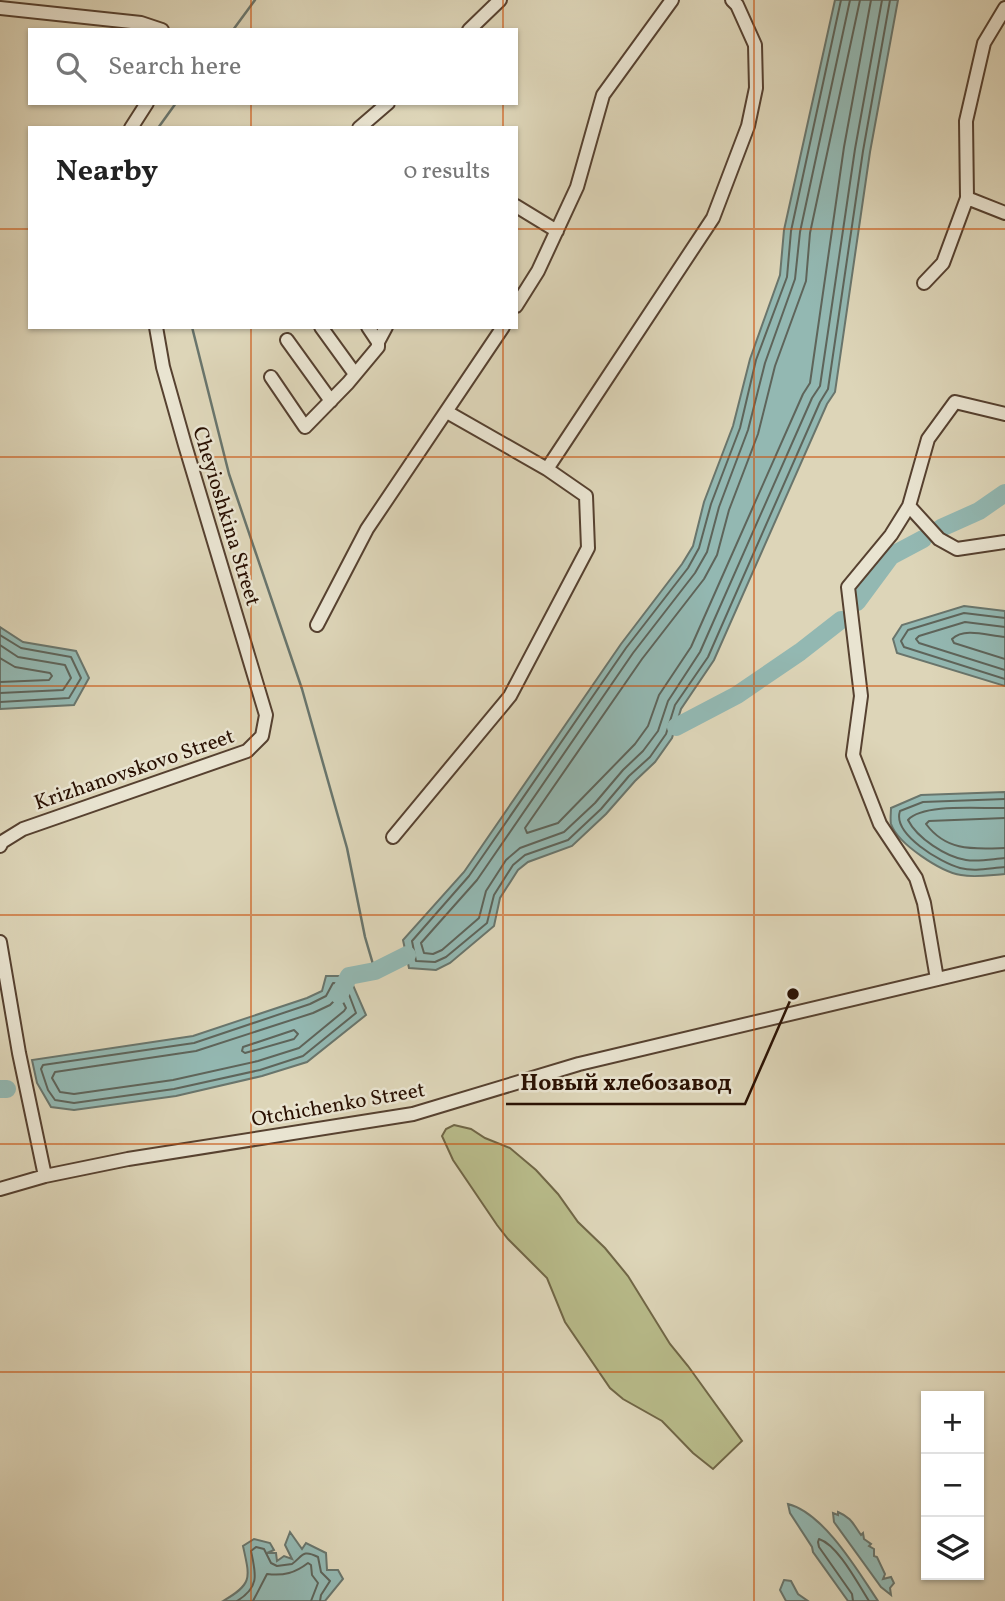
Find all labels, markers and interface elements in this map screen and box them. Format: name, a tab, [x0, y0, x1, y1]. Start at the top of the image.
search box	[28, 28, 518, 105]
icon: search	[52, 48, 90, 86]
text: Search here	[108, 49, 241, 85]
text: Nearby	[56, 151, 158, 193]
text: 0 results	[403, 156, 490, 188]
street label: Cheyioshkina Street	[184, 423, 267, 610]
street label: Krizhanovskovo Street	[31, 723, 238, 818]
callout: Новый хлебозавод	[506, 1060, 745, 1104]
text: Новый хлебозавод	[520, 1068, 732, 1100]
street label: Otchichenko Street	[249, 1076, 427, 1135]
map controls	[921, 1391, 984, 1580]
button: +	[921, 1391, 984, 1454]
button: −	[921, 1454, 984, 1517]
button: layers	[921, 1517, 984, 1580]

